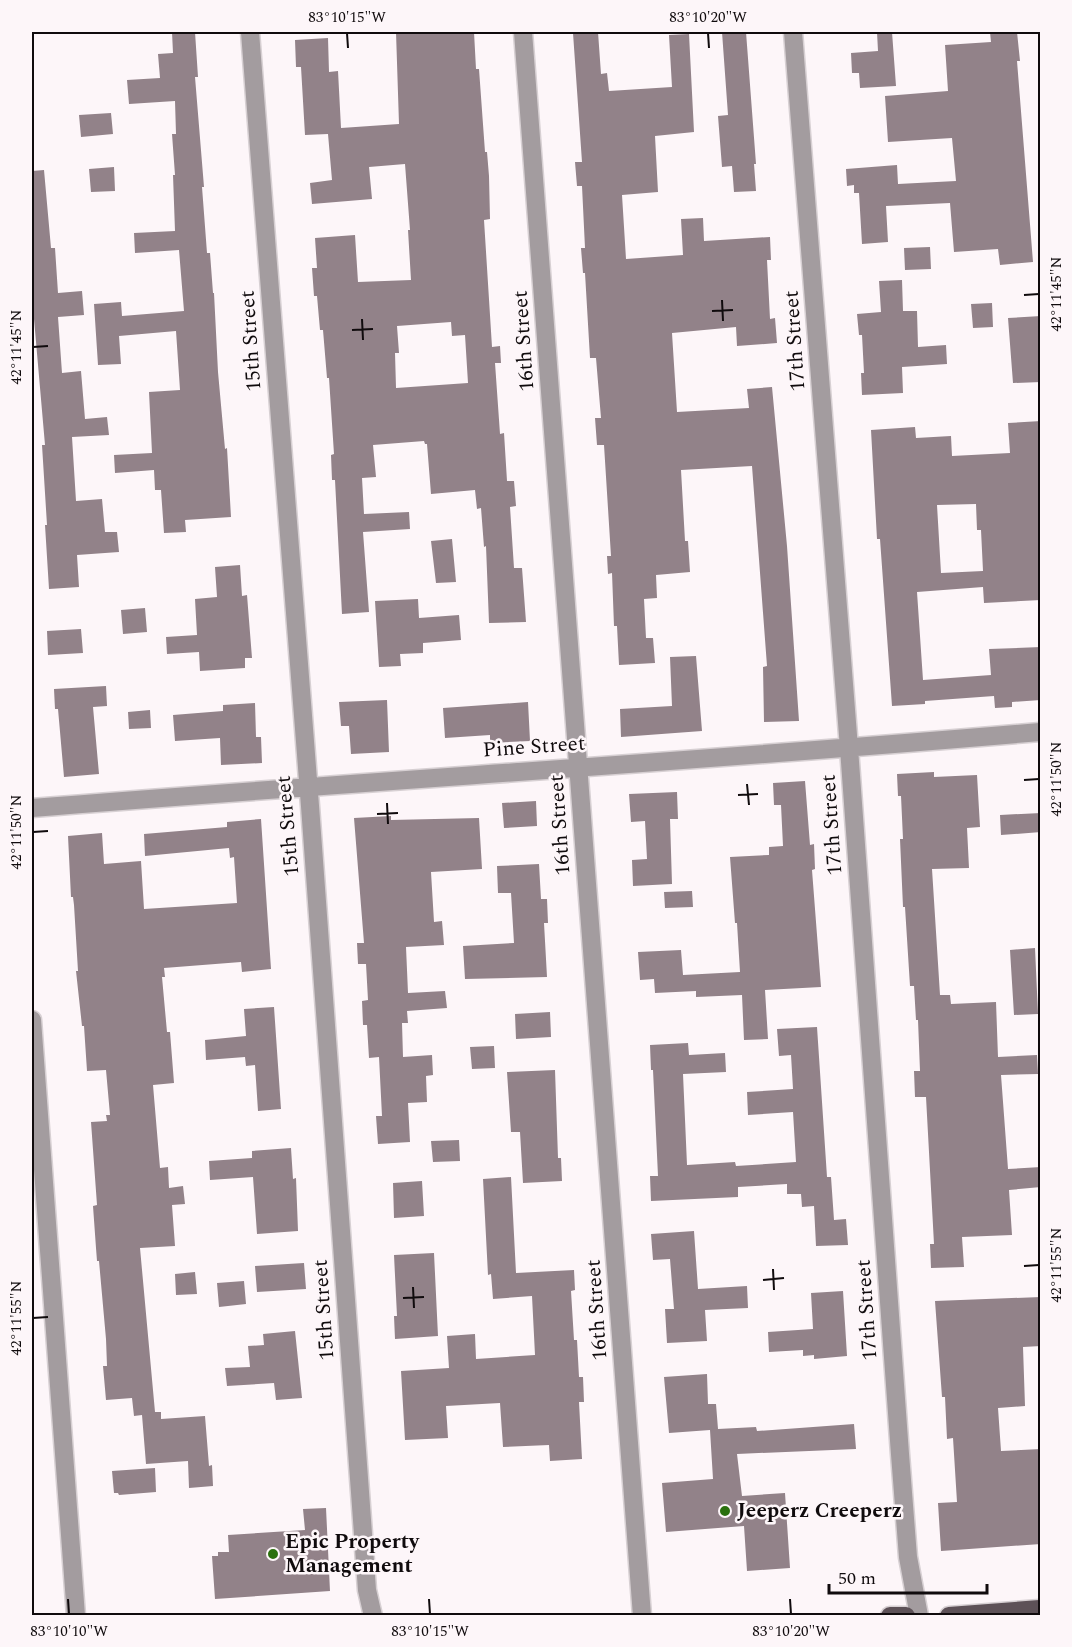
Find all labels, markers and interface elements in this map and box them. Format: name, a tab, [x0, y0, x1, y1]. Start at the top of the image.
text: 83°10'15"W	[308, 6, 386, 29]
text: 83°10'20"W	[669, 6, 747, 29]
text: 42°11'45"N	[1045, 256, 1068, 332]
street label: 15th Street	[232, 289, 270, 393]
street label: 16th Street	[505, 289, 543, 393]
street label: 17th Street	[776, 289, 814, 393]
text: 42°11'45"N	[5, 309, 28, 385]
street label: Pine Street	[482, 727, 586, 767]
text: 42°11'50"N	[1045, 741, 1068, 817]
street label: 16th Street	[541, 773, 579, 877]
street label: 17th Street	[813, 773, 851, 877]
street label: 15th Street	[268, 774, 308, 878]
text: 42°11'50"N	[5, 794, 28, 870]
text: 42°11'55"N	[1045, 1227, 1068, 1303]
street label: 15th Street	[305, 1258, 343, 1362]
street label: 16th Street	[578, 1258, 616, 1362]
street label: 17th Street	[848, 1258, 886, 1362]
text: 42°11'55"N	[5, 1280, 28, 1356]
place label: Jeeperz Creeperz	[737, 1495, 902, 1527]
marker: Jeeperz Creeperz	[718, 1504, 732, 1518]
place label: Epic Property Management	[285, 1526, 420, 1582]
marker: Epic Property Management	[266, 1547, 280, 1561]
scale bar	[829, 1557, 986, 1595]
text: 50 m	[838, 1565, 876, 1592]
text: 83°10'10"W	[30, 1620, 108, 1643]
text: 83°10'15"W	[391, 1620, 469, 1643]
text: 83°10'20"W	[752, 1620, 830, 1643]

